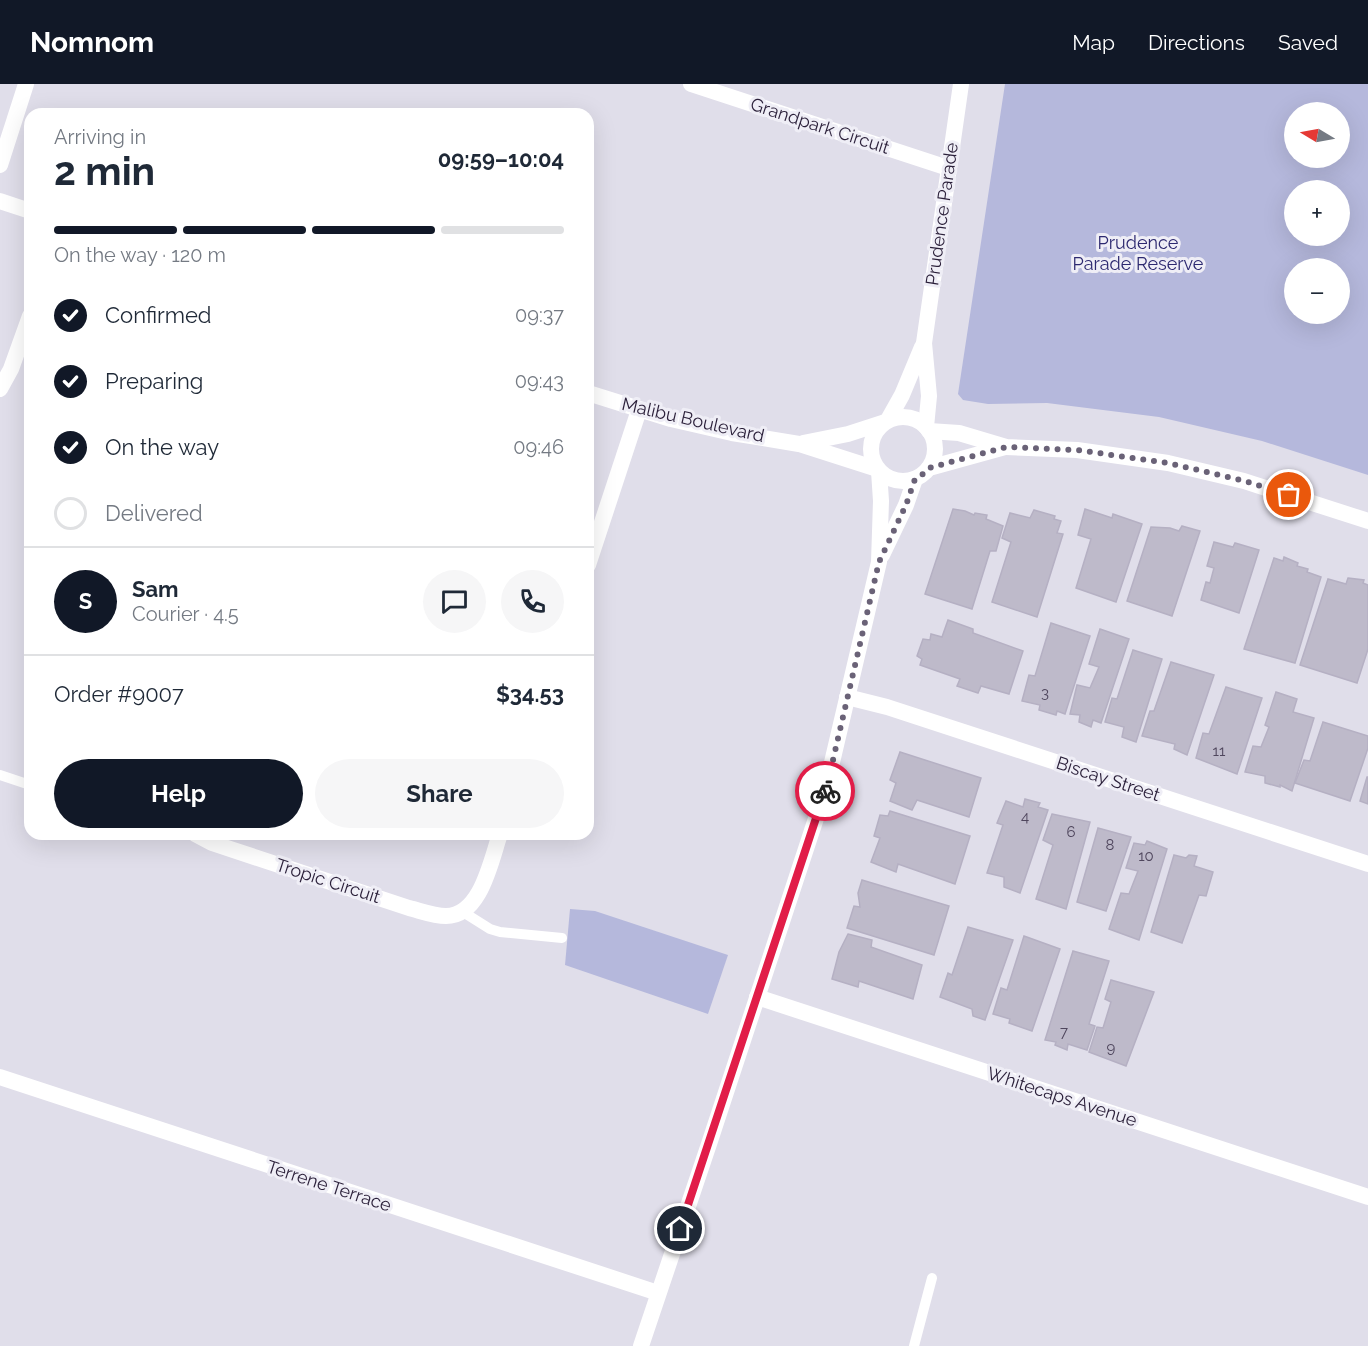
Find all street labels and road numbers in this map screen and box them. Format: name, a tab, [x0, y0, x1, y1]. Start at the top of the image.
street label: Grandpark Circuit	[748, 93, 892, 158]
street label: Prudence Parade	[921, 141, 962, 287]
street label: Malibu Boulevard	[620, 393, 766, 446]
street label: Biscay Street	[1054, 752, 1163, 805]
street label: Tropic Circuit	[273, 854, 383, 907]
street label: Whitecaps Avenue	[985, 1062, 1140, 1131]
street label: Terrene Terrace	[264, 1155, 395, 1216]

